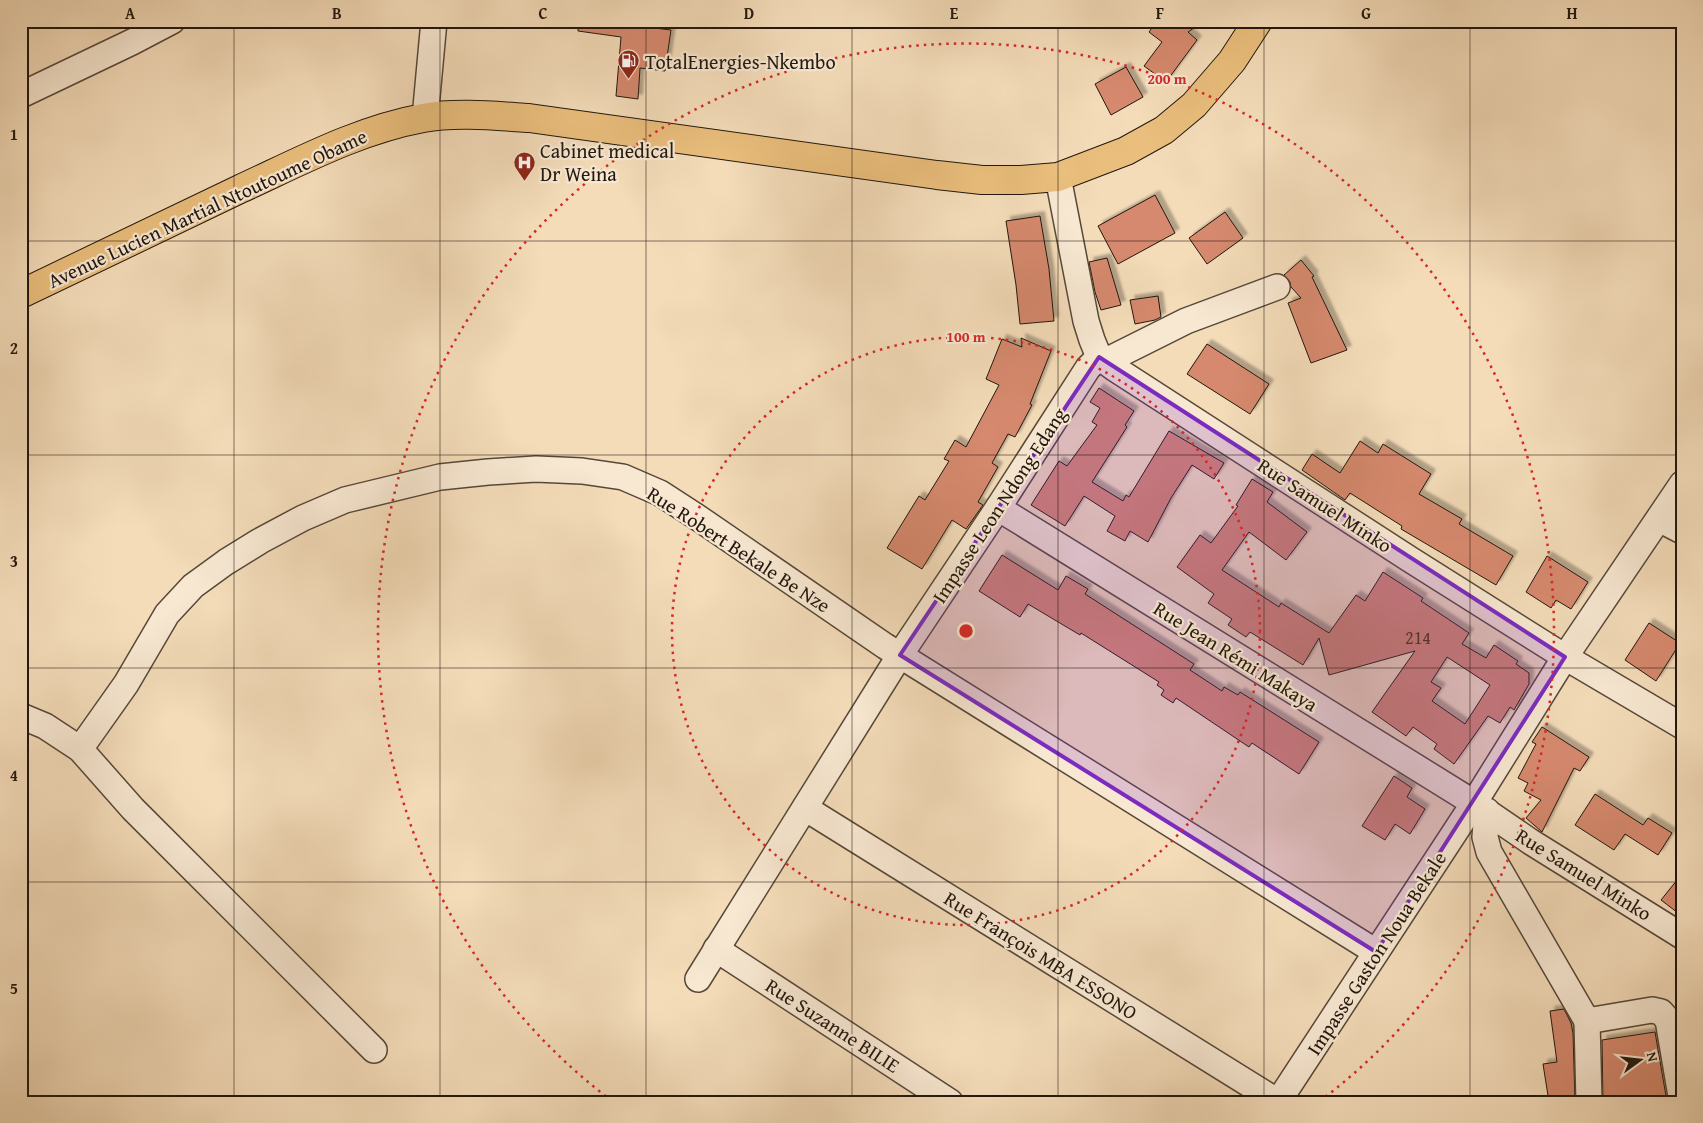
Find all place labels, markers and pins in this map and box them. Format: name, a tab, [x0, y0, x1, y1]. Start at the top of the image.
place label: TotalEnergies-Nkembo	[645, 47, 836, 76]
fuel station icon: TotalEnergies-Nkembo	[617, 49, 641, 80]
place label: Cabinet medical Dr Weina	[540, 136, 675, 188]
hospital icon: Cabinet medical Dr Weina	[512, 150, 536, 181]
centre of rings	[957, 622, 975, 640]

